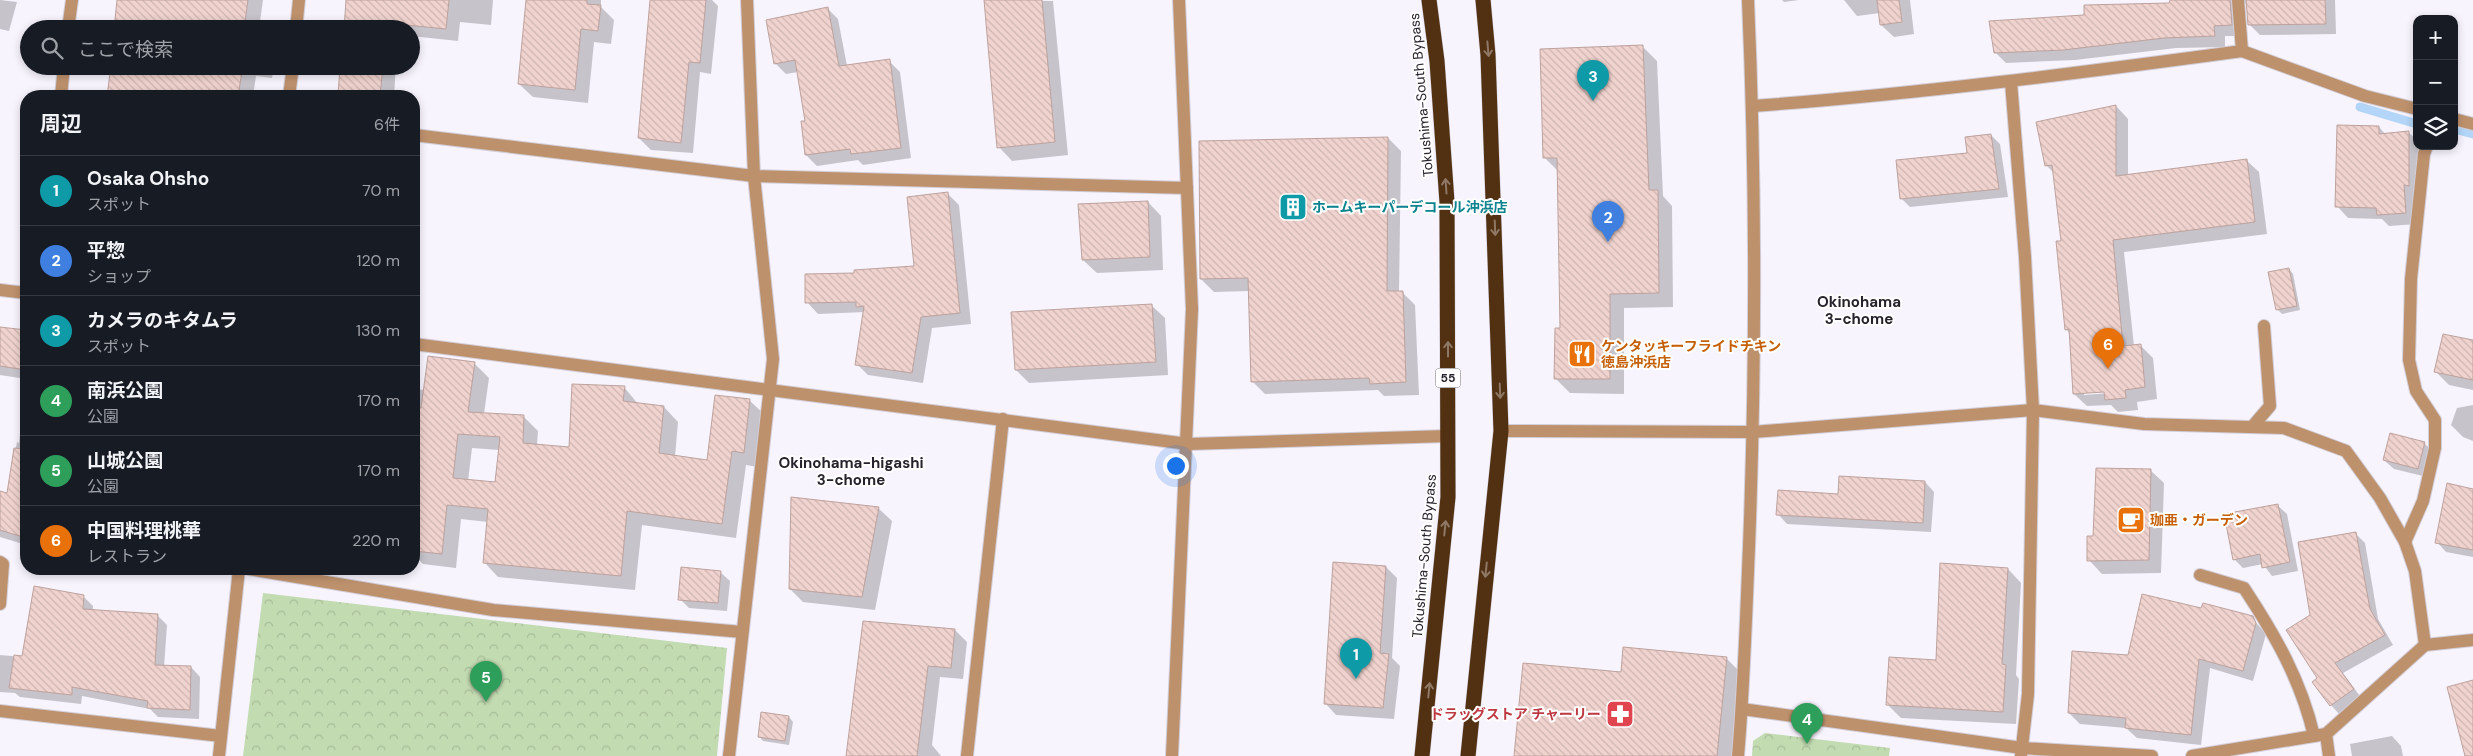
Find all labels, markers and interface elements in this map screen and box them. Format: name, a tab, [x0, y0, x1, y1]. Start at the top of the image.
street label: Tokushima-South Bypass	[1405, 12, 1437, 178]
map controls	[2413, 15, 2458, 150]
button: +	[2413, 15, 2458, 60]
search box	[20, 20, 420, 75]
icon: search	[38, 34, 66, 62]
text: ここで検索	[78, 37, 173, 62]
one-way arrow	[1483, 40, 1493, 56]
pin: 3	[1577, 60, 1609, 101]
button: −	[2413, 60, 2458, 105]
button: layers	[2413, 105, 2458, 150]
text: 周辺	[40, 110, 82, 138]
text: 6件	[374, 114, 400, 135]
text: Osaka Ohsho	[87, 166, 209, 191]
one-way arrow	[1441, 178, 1450, 194]
text: 1	[53, 180, 59, 201]
text: 70 m	[362, 180, 400, 201]
building icon: ホームキーパーデコール沖浜店	[1278, 192, 1308, 222]
text: スポット	[87, 194, 151, 215]
place label: ホームキーパーデコール沖浜店	[1312, 198, 1507, 216]
pin: 2	[1592, 201, 1624, 242]
one-way arrow	[1490, 220, 1499, 236]
text: 平惣	[87, 238, 125, 263]
text: 2	[51, 250, 61, 271]
text: 120 m	[356, 250, 400, 271]
text: ショップ	[87, 266, 151, 287]
district label: Okinohama 3-chome	[1817, 292, 1901, 329]
text: カメラのキタムラ	[87, 308, 238, 333]
text: 3	[51, 320, 61, 341]
text: 130 m	[356, 320, 400, 341]
pin: 6	[2092, 328, 2124, 369]
text: スポット	[87, 336, 151, 357]
place label: ケンタッキーフライドチキン 徳島沖浜店	[1601, 337, 1781, 371]
restaurant icon: ケンタッキーフライドチキン 徳島沖浜店	[1567, 339, 1597, 369]
one-way arrow	[1443, 341, 1452, 357]
road number: 55	[1436, 368, 1460, 388]
text: 南浜公園	[87, 378, 163, 403]
one-way arrow	[1495, 383, 1504, 399]
text: 4	[51, 390, 61, 411]
text: 170 m	[357, 390, 400, 411]
text: 公園	[87, 406, 119, 427]
text: 山城公園	[87, 448, 163, 473]
district label: Okinohama-higashi 3-chome	[778, 453, 924, 490]
your location	[1163, 453, 1189, 479]
text: 5	[51, 460, 61, 481]
text: 170 m	[357, 460, 400, 481]
street label: Tokushima-South Bypass	[1408, 473, 1440, 639]
text: 公園	[87, 476, 119, 497]
cafe icon: 珈亜・ガーデン	[2116, 505, 2146, 535]
place label: 珈亜・ガーデン	[2150, 511, 2248, 529]
text: 中国料理桃華	[87, 518, 201, 543]
one-way arrow	[1440, 521, 1450, 537]
text: 6	[51, 530, 61, 551]
text: 220 m	[352, 530, 400, 551]
text: レストラン	[87, 546, 167, 567]
one-way arrow	[1481, 562, 1490, 578]
pin: 1	[1340, 638, 1372, 679]
pin: 5	[470, 661, 502, 702]
one-way arrow	[1424, 682, 1433, 698]
pharmacy icon: ドラッグストア チャーリー	[1605, 699, 1635, 729]
pin: 4	[1791, 703, 1823, 744]
place label: ドラッグストア チャーリー	[1430, 705, 1601, 723]

